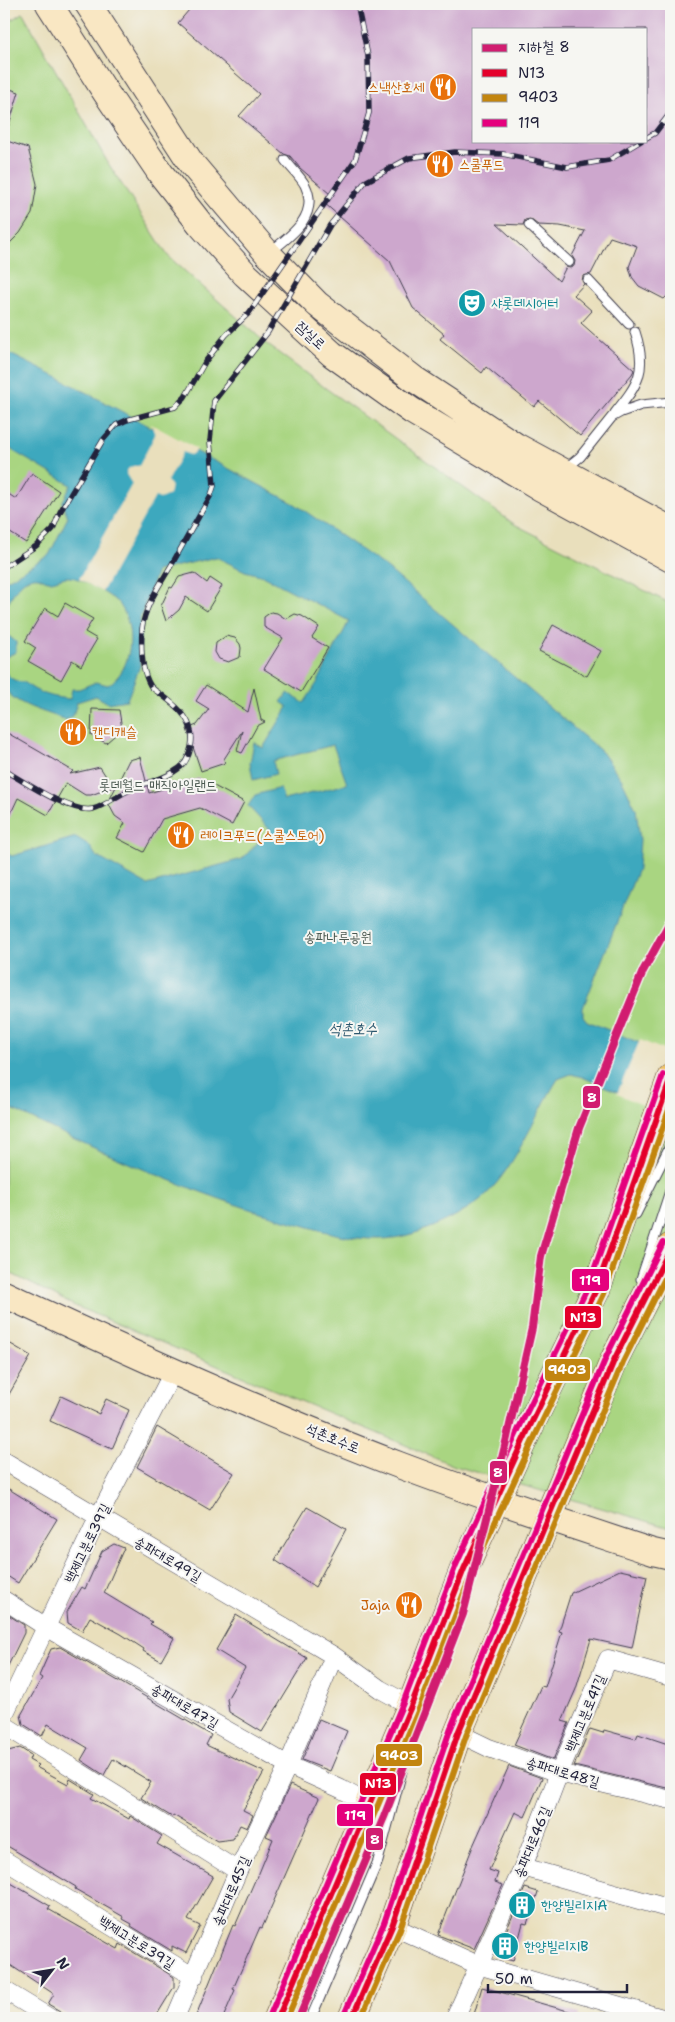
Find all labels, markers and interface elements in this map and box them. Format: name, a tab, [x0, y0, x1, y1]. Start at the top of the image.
legend	[472, 28, 648, 142]
text: 지하철 8	[518, 37, 570, 57]
text: N13	[518, 63, 545, 83]
restaurant icon: 스낵산호세	[428, 72, 458, 102]
place label: 스낵산호세	[368, 78, 425, 96]
text: 9403	[518, 87, 559, 107]
text: 119	[518, 113, 540, 133]
restaurant icon: 스쿨푸드	[425, 149, 455, 179]
place label: 스쿨푸드	[459, 155, 504, 173]
theatre icon: 샤롯데시어터	[457, 288, 487, 318]
place label: 샤롯데시어터	[491, 294, 559, 312]
street label: 잠실로	[293, 317, 329, 353]
restaurant icon: 캔디캐슬	[58, 717, 88, 747]
place label: 캔디캐슬	[92, 723, 137, 741]
park label: 롯데월드 매직아일랜드	[99, 776, 217, 794]
restaurant icon: 레이크푸드(스쿨스토어)	[166, 820, 196, 850]
place label: 레이크푸드(스쿨스토어)	[200, 826, 325, 844]
park label: 송파나루공원	[304, 928, 372, 946]
water label: 석촌호수	[329, 1019, 378, 1039]
line badge: 8	[582, 1085, 601, 1109]
text: 8	[587, 1088, 597, 1106]
line badge: 119	[571, 1268, 610, 1292]
text: 119	[579, 1271, 601, 1289]
line badge: N13	[564, 1305, 602, 1329]
text: N13	[570, 1308, 596, 1326]
line badge: 9403	[544, 1358, 591, 1382]
text: 9403	[548, 1360, 587, 1378]
street label: 석촌호수로	[304, 1419, 362, 1457]
line badge: 8	[489, 1460, 508, 1484]
text: 8	[493, 1463, 503, 1481]
street label: 백제고분로39길	[60, 1500, 114, 1586]
street label: 송파대로49길	[131, 1532, 206, 1586]
restaurant icon: Jaja	[394, 1590, 424, 1620]
place label: Jaja	[361, 1596, 390, 1614]
street label: 백제고분로41길	[561, 1671, 610, 1755]
street label: 송파대로47길	[148, 1679, 223, 1733]
line badge: 9403	[375, 1743, 423, 1767]
text: 9403	[380, 1746, 419, 1764]
street label: 송파대로48길	[524, 1753, 603, 1791]
line badge: N13	[359, 1772, 397, 1796]
text: N13	[365, 1774, 391, 1792]
line badge: 119	[336, 1803, 374, 1827]
street label: 송파대로46길	[509, 1803, 555, 1880]
text: 119	[344, 1806, 366, 1824]
line badge: 8	[365, 1827, 384, 1851]
text: 8	[370, 1830, 380, 1848]
street label: 송파대로45길	[208, 1853, 254, 1929]
building icon: 한양빌리지A	[507, 1890, 537, 1920]
place label: 한양빌리지A	[541, 1896, 608, 1914]
street label: 백제고분로39길	[96, 1911, 179, 1973]
building icon: 한양빌리지B	[490, 1931, 520, 1961]
place label: 한양빌리지B	[524, 1937, 589, 1955]
north arrow	[28, 1944, 78, 1994]
text: N	[53, 1954, 74, 1973]
scale bar	[488, 1962, 626, 1994]
text: 50 m	[495, 1969, 533, 1989]

